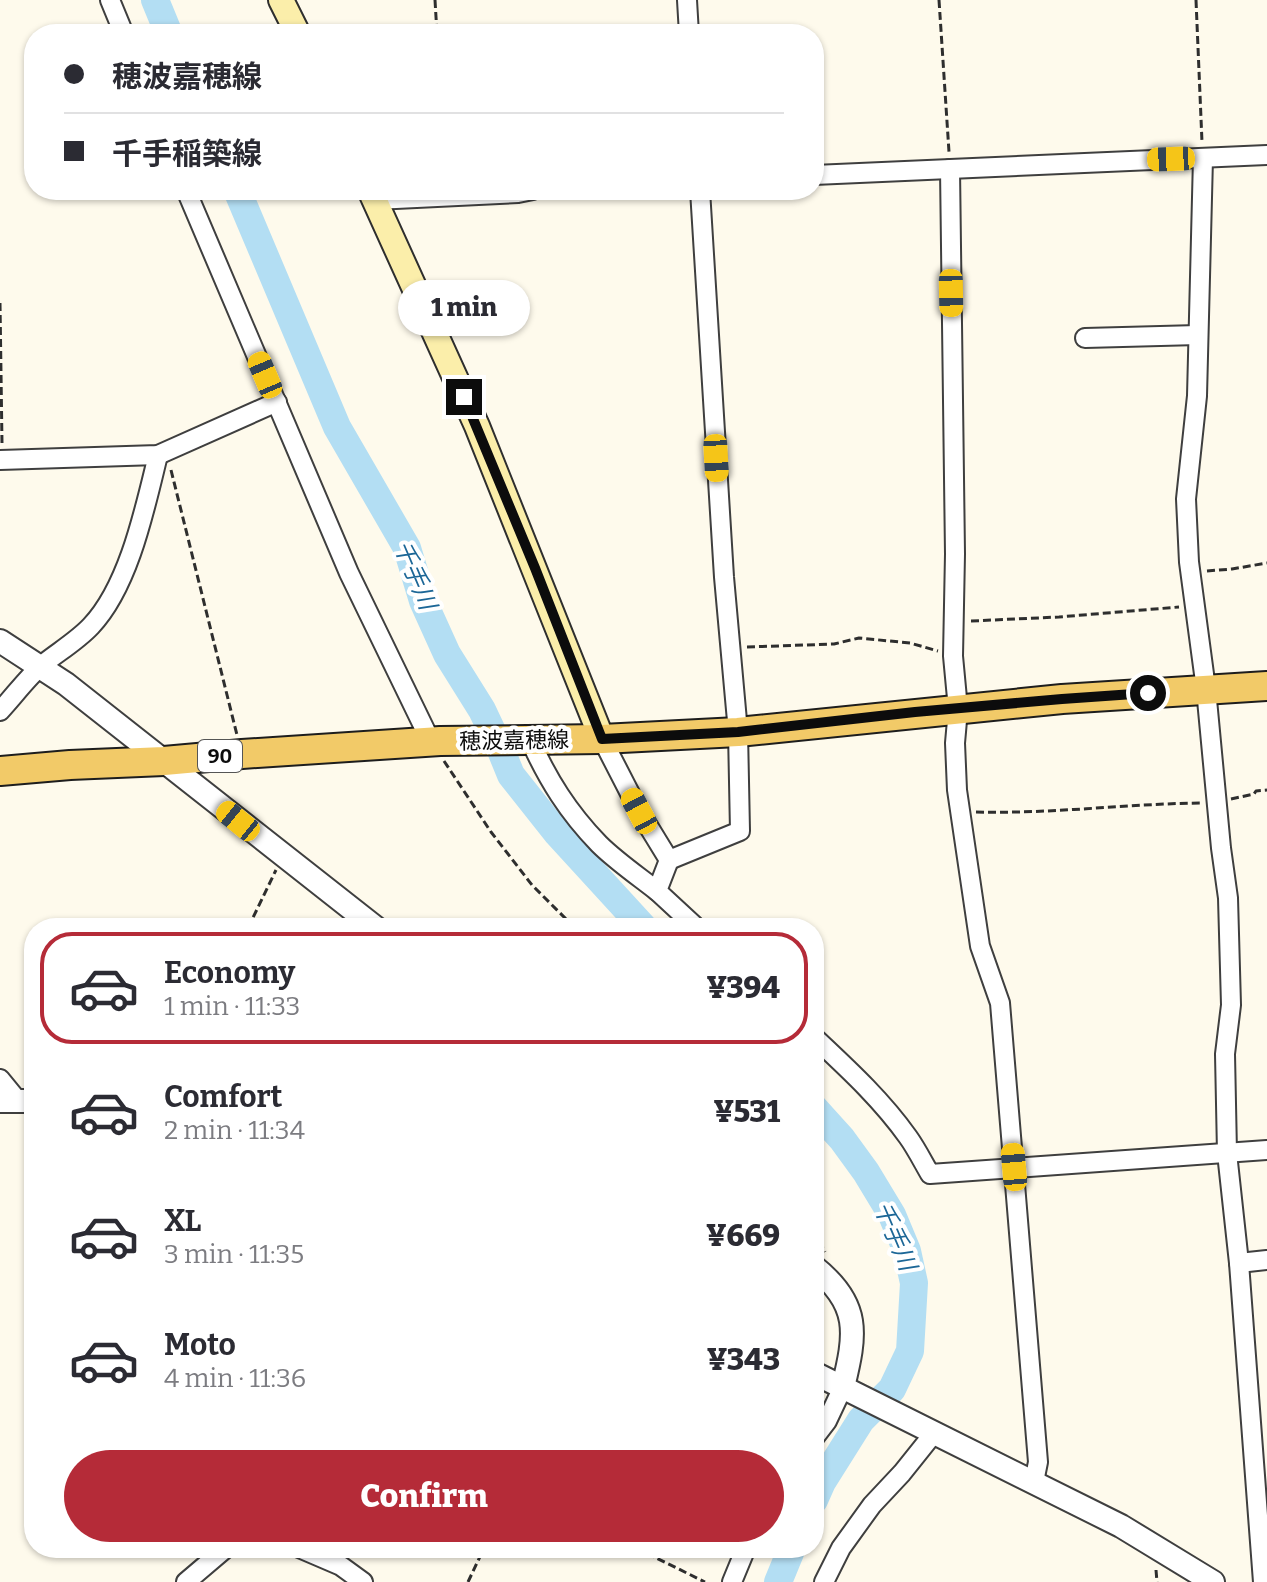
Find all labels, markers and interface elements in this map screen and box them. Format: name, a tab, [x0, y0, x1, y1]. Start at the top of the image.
text: 穂波嘉穂線	[112, 59, 262, 95]
text: 千手稲築線	[112, 136, 262, 172]
car	[1147, 146, 1195, 172]
car	[939, 269, 963, 317]
callout: 1 min	[398, 281, 530, 337]
text: 1 min	[431, 292, 497, 323]
car	[245, 348, 285, 402]
route end	[446, 379, 482, 415]
car	[703, 433, 729, 483]
water label: 千手川	[388, 536, 443, 616]
route start	[1130, 675, 1166, 711]
street label: 穂波嘉穂線	[459, 726, 569, 755]
road number: 90	[198, 740, 242, 772]
car	[617, 784, 661, 838]
car	[212, 797, 264, 845]
icon: car	[68, 952, 140, 1024]
text: Economy	[164, 955, 295, 991]
text: ¥394	[706, 970, 780, 1006]
text: 1 min · 11:33	[164, 991, 300, 1022]
icon: car	[68, 1076, 140, 1148]
text: Comfort	[164, 1079, 282, 1115]
text: ¥531	[713, 1094, 780, 1130]
text: 2 min · 11:34	[164, 1115, 305, 1146]
car	[1000, 1142, 1028, 1192]
water label: 千手川	[868, 1197, 923, 1277]
icon: car	[68, 1200, 140, 1272]
text: XL	[164, 1203, 201, 1239]
text: ¥669	[706, 1218, 780, 1254]
text: 3 min · 11:35	[164, 1239, 304, 1270]
icon: car	[68, 1324, 140, 1396]
text: Moto	[164, 1327, 236, 1363]
text: ¥343	[707, 1342, 780, 1378]
text: 4 min · 11:36	[164, 1363, 306, 1394]
button: Confirm	[64, 1450, 784, 1542]

